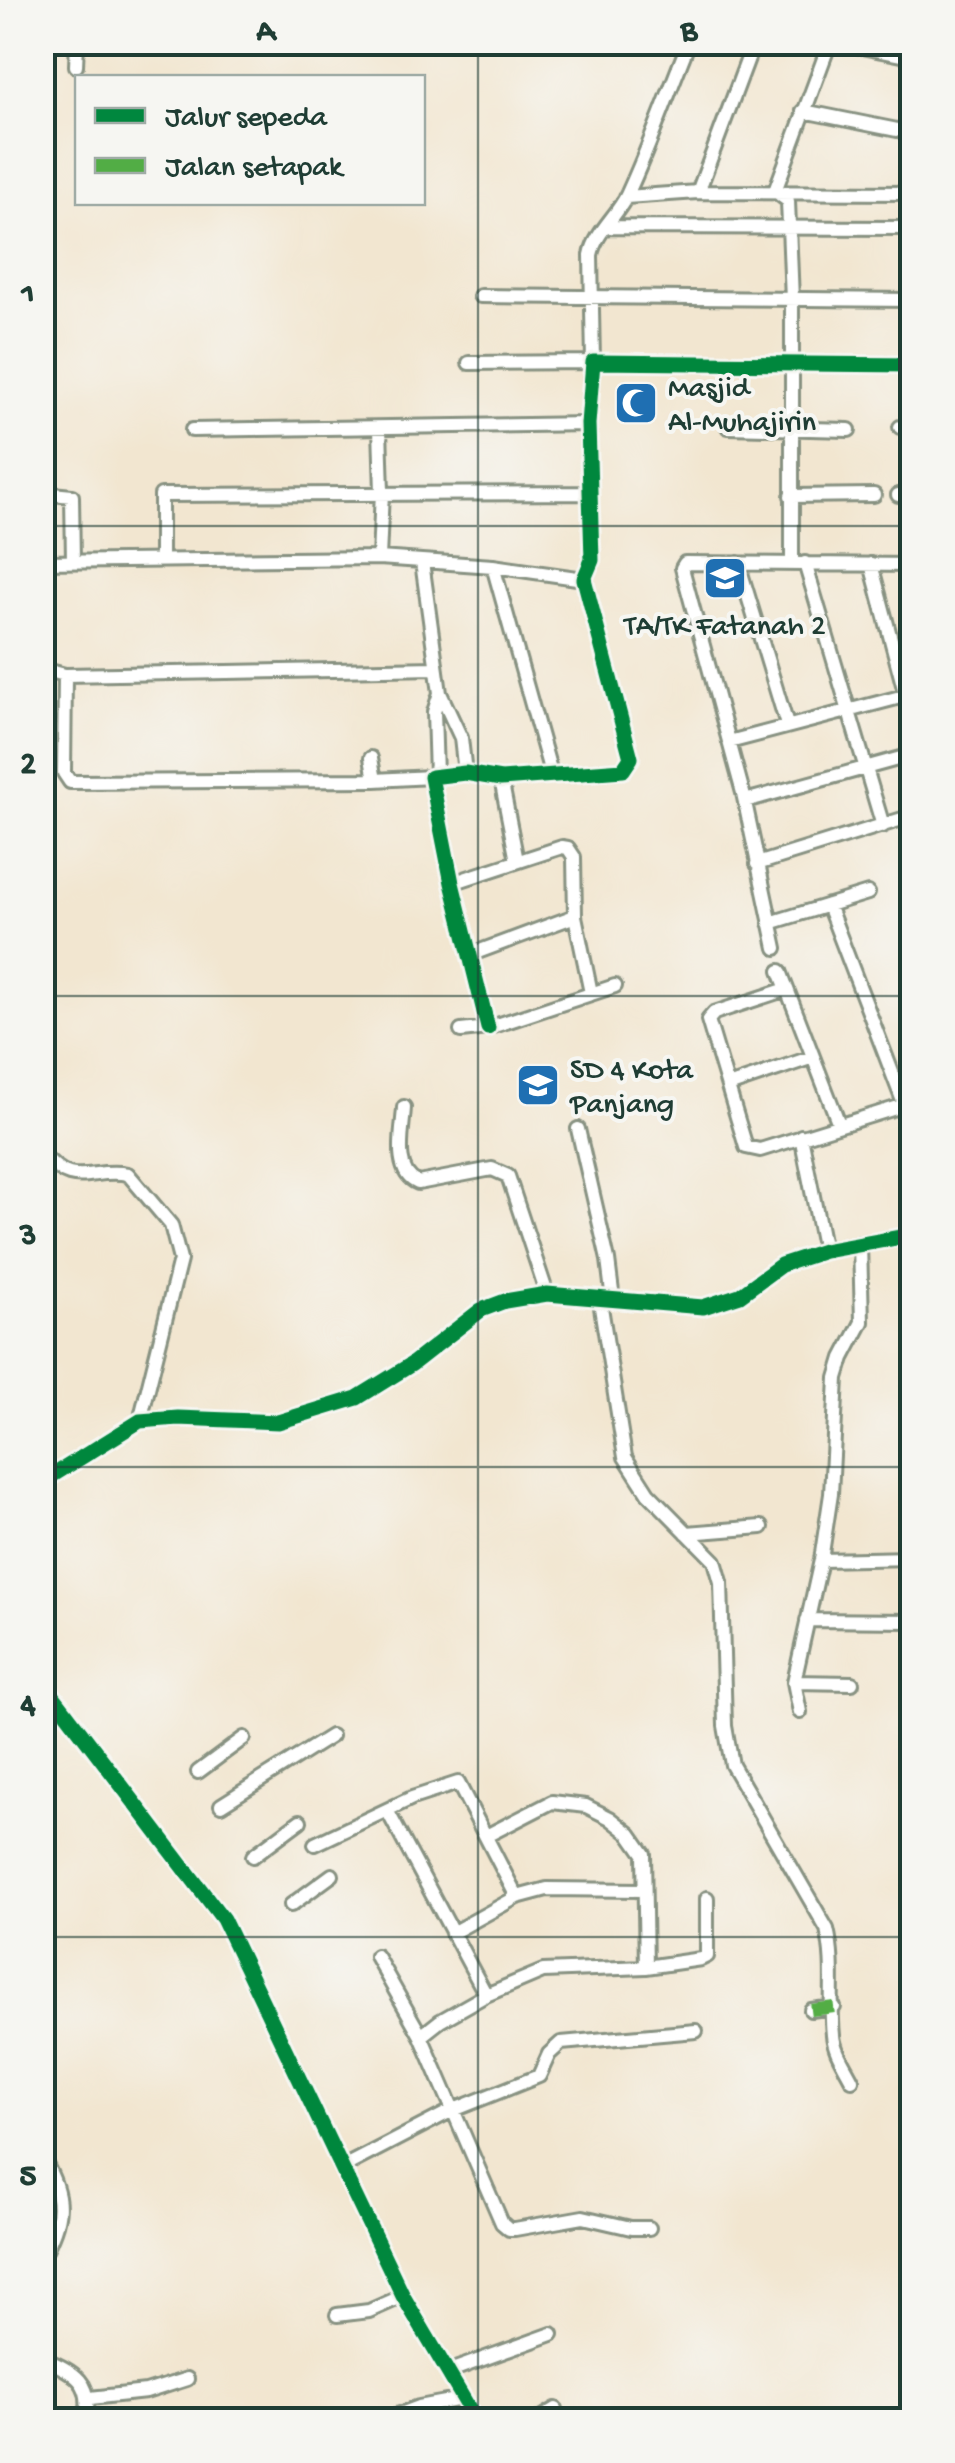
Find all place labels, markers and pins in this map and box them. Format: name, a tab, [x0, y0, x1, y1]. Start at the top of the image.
place label: Masjid Al-Muhajirin	[668, 373, 816, 442]
mosque icon: Masjid Al-Muhajirin	[613, 380, 659, 426]
school or university icon: TA/TK Fatanah 2	[702, 555, 748, 601]
place label: TA/TK Fatanah 2	[622, 611, 826, 646]
place label: SD 4 Kota Panjang	[569, 1055, 694, 1124]
school or university icon: SD 4 Kota Panjang	[515, 1062, 561, 1108]

